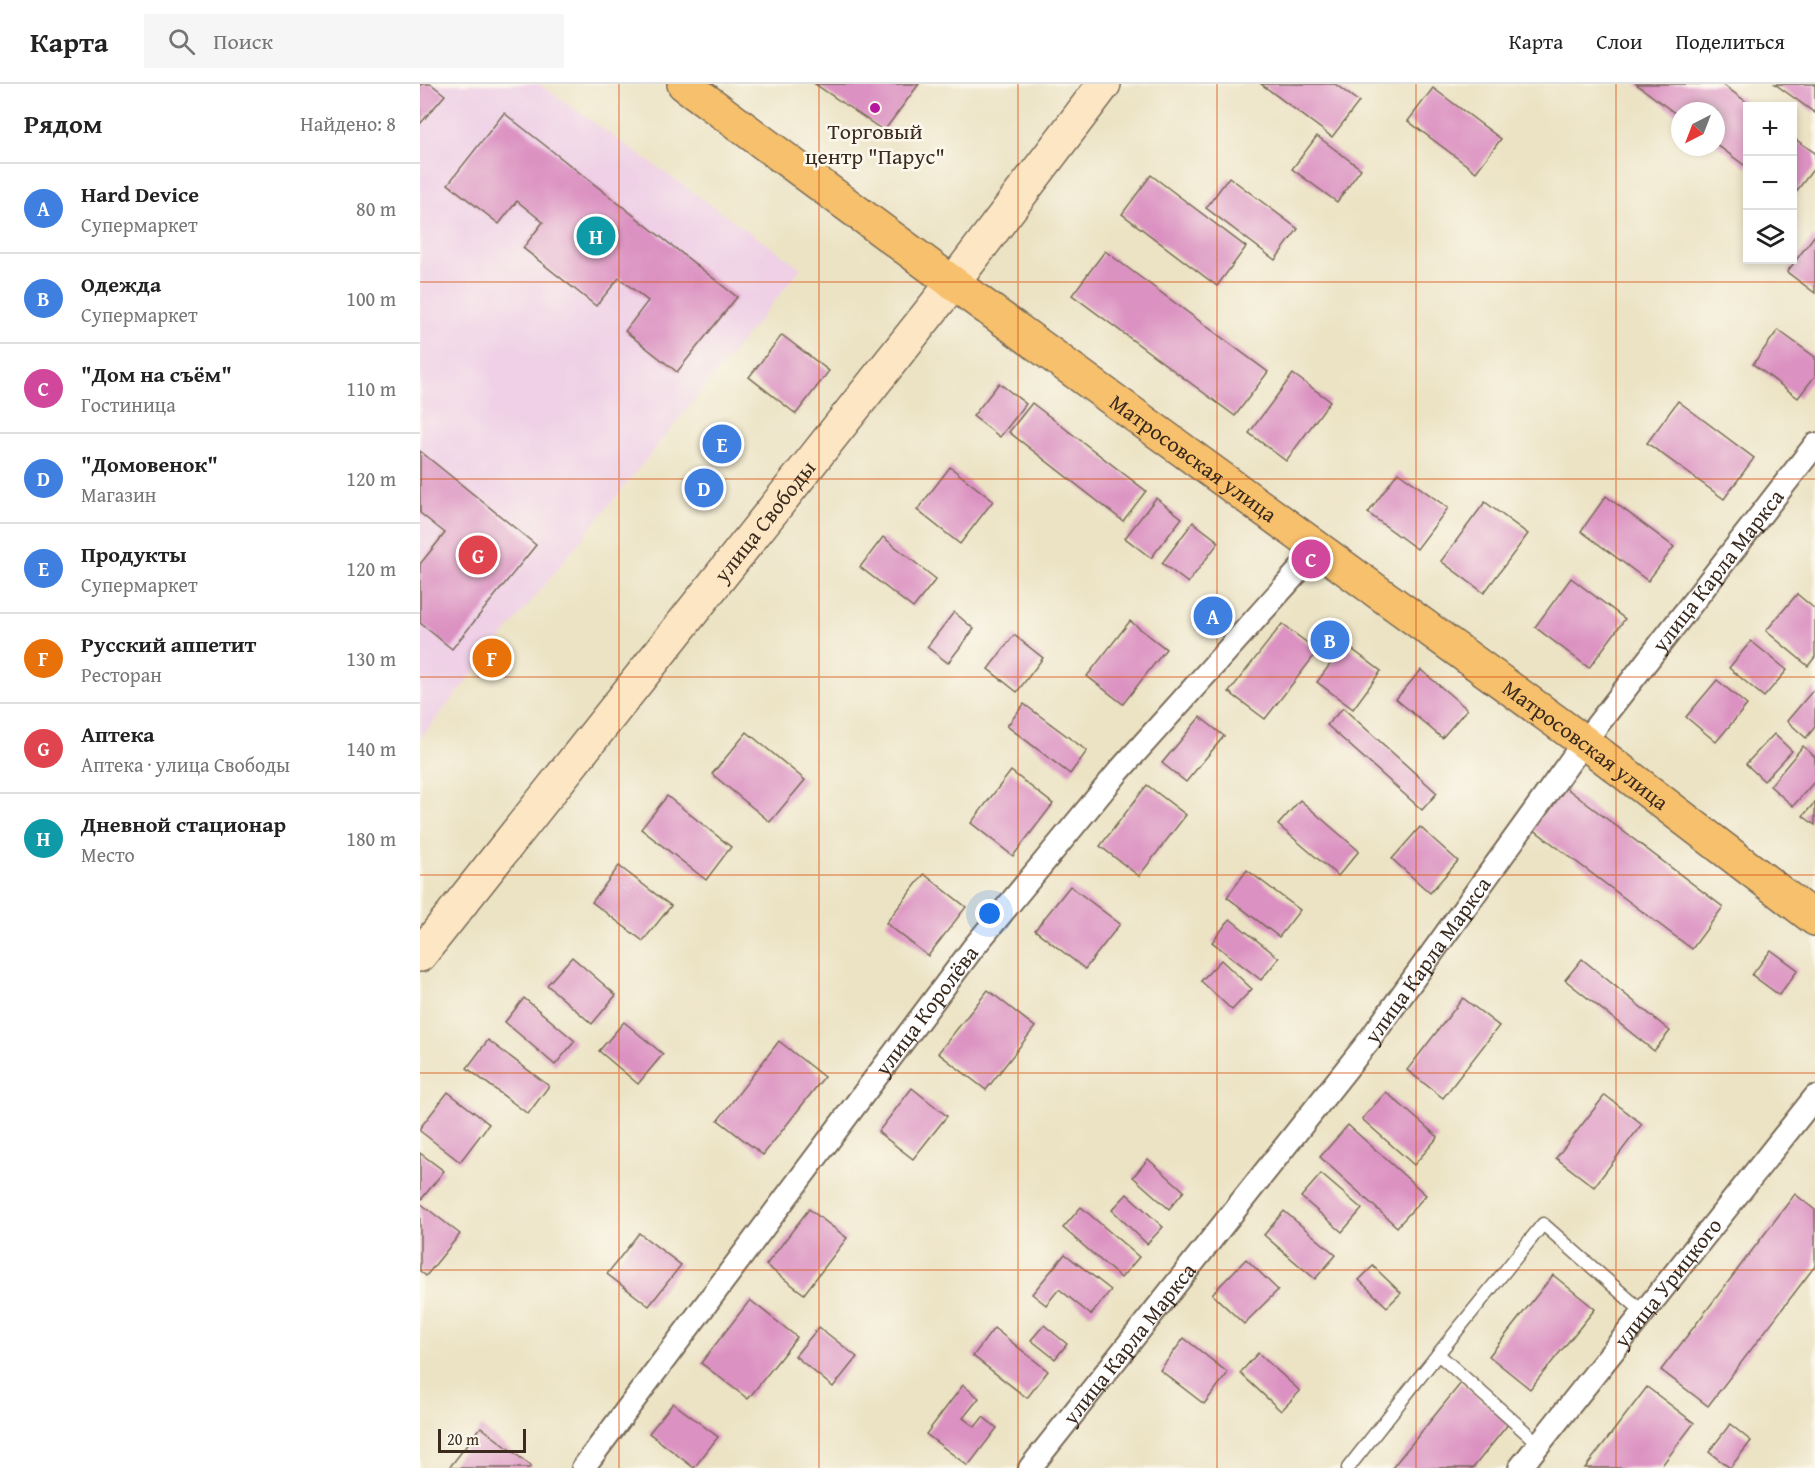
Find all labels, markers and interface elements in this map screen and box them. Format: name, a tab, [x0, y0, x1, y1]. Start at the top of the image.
search box	[144, 14, 564, 68]
text: Карта	[30, 21, 108, 62]
icon: search	[165, 25, 198, 58]
text: Поиск	[213, 25, 273, 57]
text: Карта	[1509, 26, 1563, 57]
text: Слои	[1596, 26, 1642, 57]
text: Поделиться	[1675, 26, 1785, 57]
marker: Торговый центр "Парус"	[868, 101, 882, 115]
north arrow	[1671, 102, 1725, 156]
map controls	[1743, 102, 1797, 264]
button: +	[1743, 102, 1797, 156]
text: Рядом	[24, 104, 102, 143]
text: Найдено: 8	[300, 109, 396, 138]
place label: Торговый центр "Парус"	[805, 115, 945, 172]
button: −	[1743, 156, 1797, 210]
text: Hard Device	[81, 178, 199, 210]
text: A	[37, 194, 50, 223]
text: 80 m	[356, 194, 396, 223]
text: Супермаркет	[81, 210, 198, 239]
button: layers	[1743, 210, 1797, 264]
pin: H	[576, 214, 615, 258]
text: Одежда	[81, 268, 161, 300]
text: B	[37, 284, 50, 313]
text: 100 m	[346, 284, 396, 313]
text: Супермаркет	[81, 300, 198, 329]
text: "Дом на съём"	[81, 358, 232, 390]
text: C	[38, 374, 49, 403]
text: 110 m	[346, 374, 396, 403]
street label: Матросовская улица	[1103, 386, 1284, 530]
text: Гостиница	[81, 390, 176, 419]
pin: E	[702, 422, 742, 466]
text: "Домовенок"	[81, 448, 218, 480]
street label: улица Свободы	[705, 453, 823, 590]
text: D	[37, 464, 50, 493]
text: 120 m	[346, 464, 396, 493]
pin: D	[684, 466, 724, 510]
text: Магазин	[81, 480, 156, 509]
street label: улица Карла Маркса	[1643, 482, 1792, 659]
pin: G	[458, 532, 498, 578]
pin: C	[1292, 536, 1330, 582]
text: Продукты	[81, 538, 187, 570]
text: E	[38, 554, 49, 583]
text: 120 m	[346, 554, 396, 583]
text: Супермаркет	[81, 570, 198, 599]
pin: A	[1194, 594, 1232, 638]
pin: B	[1310, 618, 1350, 662]
text: Русский аппетит	[81, 628, 256, 660]
pin: F	[472, 636, 512, 680]
text: F	[38, 644, 49, 673]
text: 130 m	[346, 644, 396, 673]
text: Ресторан	[81, 660, 162, 689]
street label: Матросовская улица	[1496, 672, 1676, 818]
text: Аптека	[81, 718, 155, 750]
text: G	[37, 734, 50, 763]
text: 140 m	[346, 734, 396, 763]
text: Аптека · улица Свободы	[81, 750, 290, 779]
text: Дневной стационар	[81, 808, 286, 840]
text: H	[37, 824, 50, 853]
text: 180 m	[346, 824, 396, 853]
text: Место	[81, 840, 135, 869]
street label: улица Карла Маркса	[1355, 869, 1499, 1051]
your location	[975, 899, 1004, 928]
street label: улица Королёва	[866, 938, 986, 1083]
street label: улица Урицкого	[1605, 1211, 1729, 1355]
street label: улица Карла Маркса	[1054, 1255, 1204, 1432]
scale bar	[438, 1426, 526, 1454]
text: 20 m	[447, 1427, 479, 1451]

